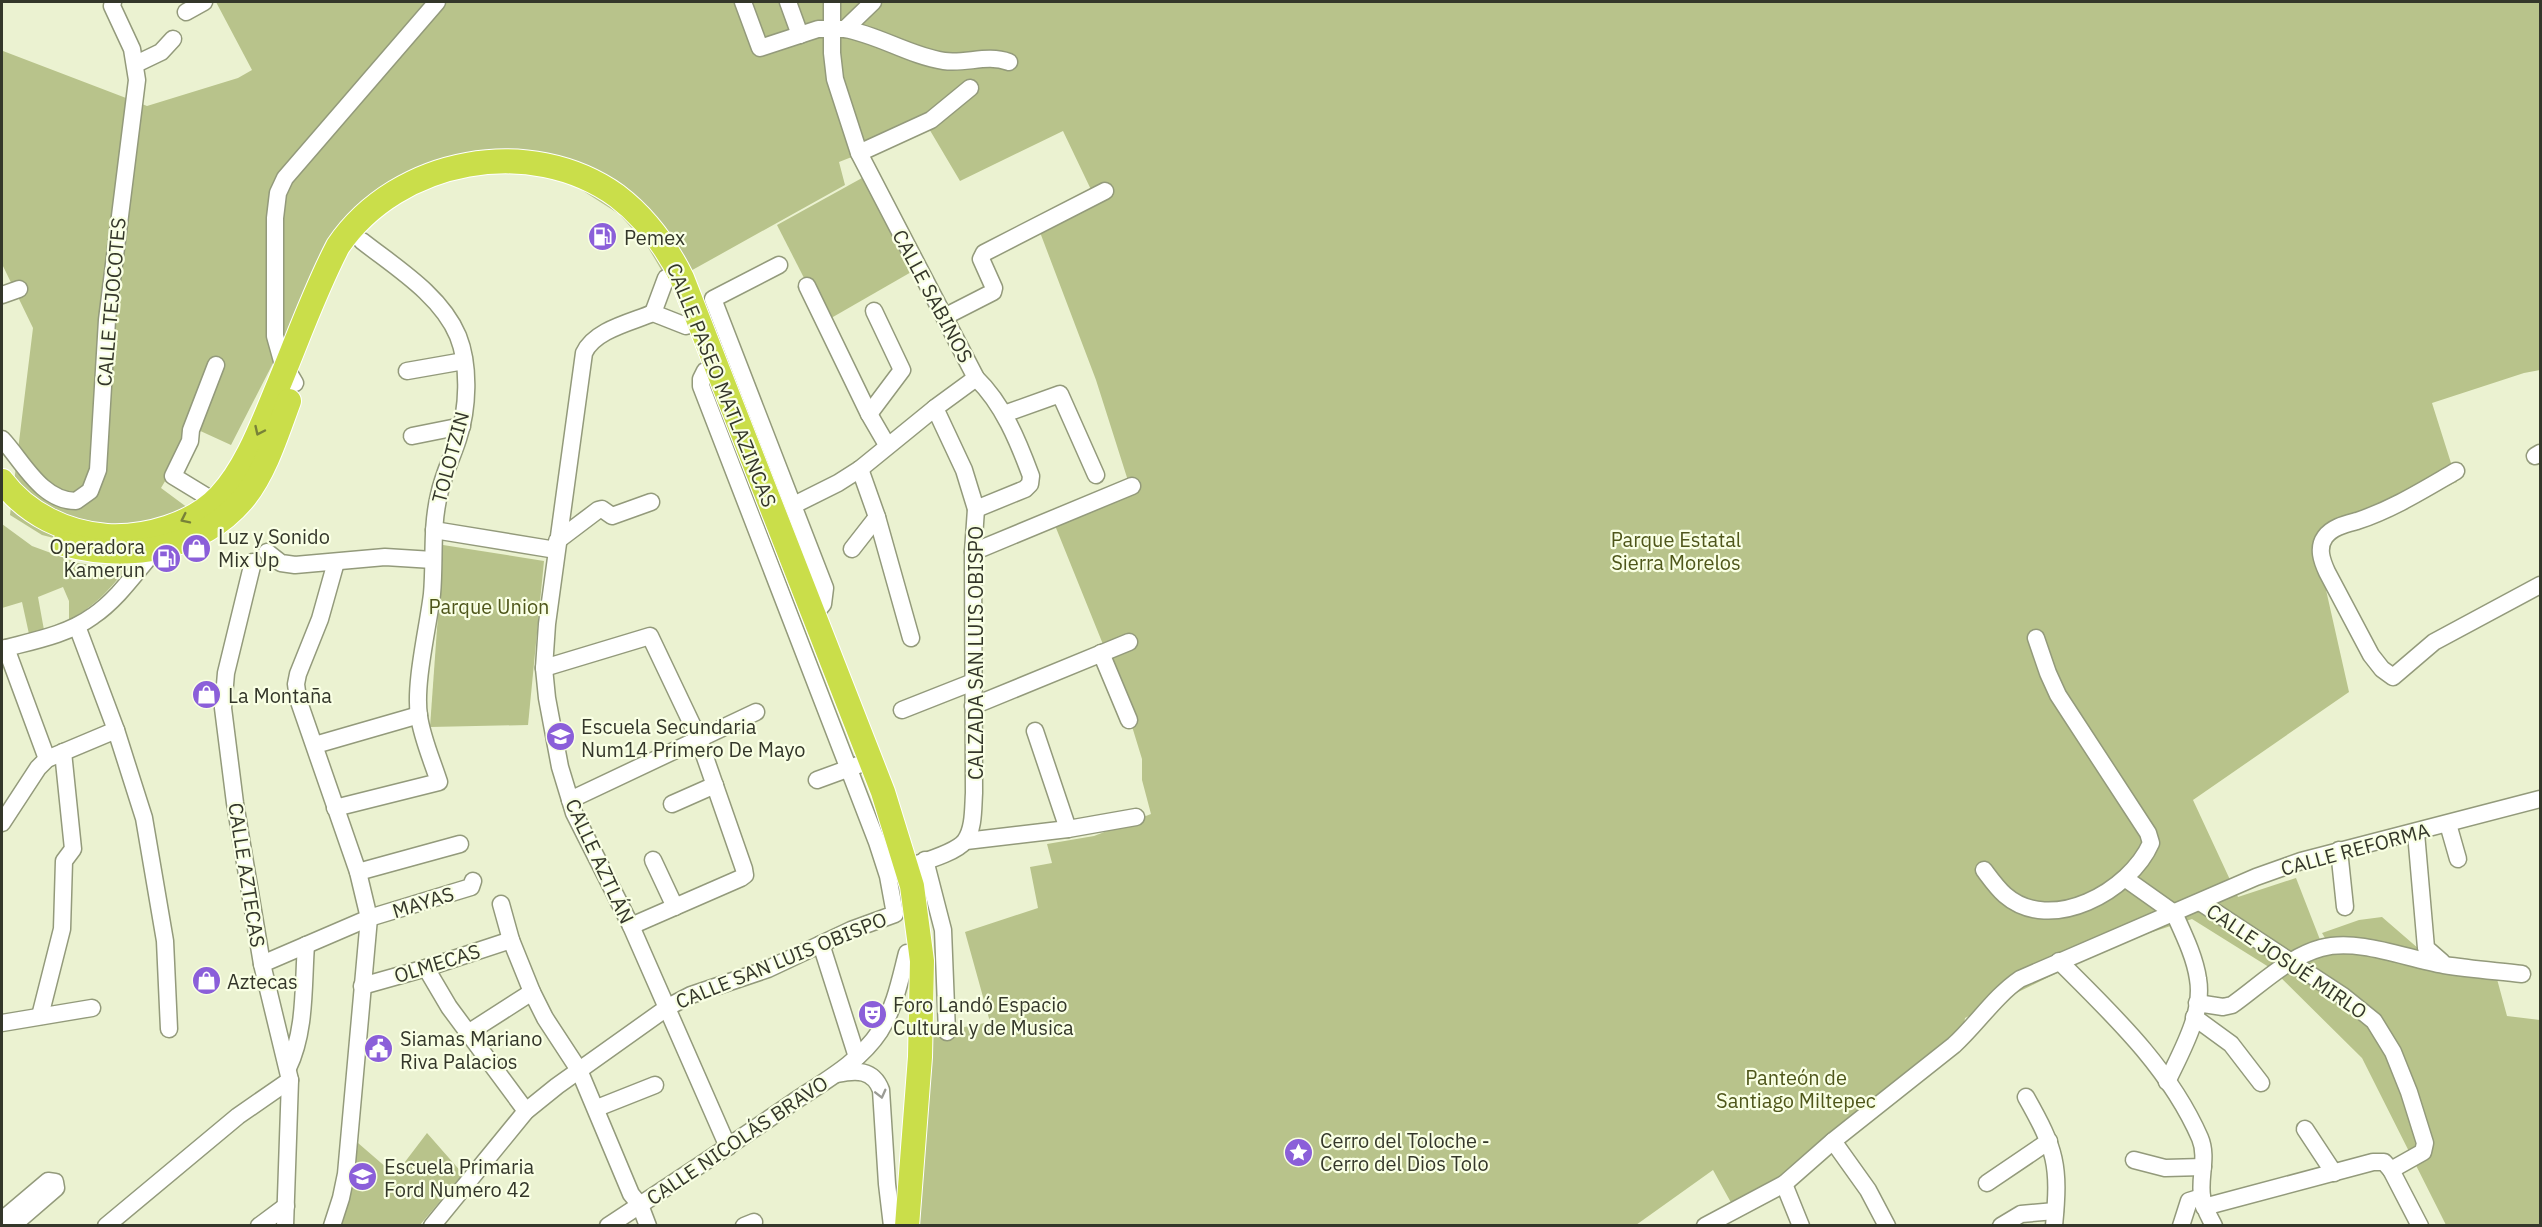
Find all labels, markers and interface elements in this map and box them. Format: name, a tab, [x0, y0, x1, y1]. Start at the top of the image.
street label: CALLE TEJOCOTES	[90, 216, 132, 388]
fuel station icon: Pemex	[587, 221, 619, 253]
place label: Pemex	[624, 224, 685, 251]
street label: CALLE SABINOS	[887, 225, 979, 367]
street label: CALLE PASEO MATLAZINCAS	[661, 259, 783, 511]
street label: TOLOTZIN	[425, 408, 475, 506]
one-way arrow	[254, 425, 266, 436]
one-way arrow	[181, 512, 192, 523]
place label: Luz y Sonido Mix Up	[218, 523, 330, 573]
street label: CALZADA SAN LUIS OBISPO	[962, 526, 989, 780]
park label: Parque Estatal Sierra Morelos	[1611, 526, 1741, 576]
shop icon: Luz y Sonido Mix Up	[181, 532, 213, 564]
place label: Operadora Kamerun	[50, 533, 145, 583]
fuel station icon: Operadora Kamerun	[150, 542, 182, 574]
park label: Parque Union	[429, 593, 549, 620]
shop icon: La Montaña	[191, 679, 223, 711]
place label: La Montaña	[228, 682, 332, 709]
place label: Escuela Secundaria Num14 Primero De Mayo	[581, 713, 806, 763]
school or university icon: Escuela Secundaria Num14 Primero De Mayo	[544, 721, 576, 753]
street label: CALLE AZTLÁN	[559, 794, 641, 928]
street label: CALLE AZTECAS	[222, 801, 272, 949]
street label: CALLE REFORMA	[2278, 816, 2433, 882]
street label: MAYAS	[389, 880, 457, 924]
street label: CALLE JOSUÉ MIRLO	[2201, 897, 2373, 1025]
street label: CALLE SAN LUIS OBISPO	[671, 905, 891, 1015]
street label: OLMECAS	[391, 937, 483, 989]
shop icon: Aztecas	[190, 965, 222, 997]
place label: Aztecas	[227, 968, 298, 995]
place label: Foro Landó Espacio Cultural y de Musica	[893, 991, 1074, 1041]
theatre icon: Foro Landó Espacio Cultural y de Musica	[856, 999, 888, 1031]
place label: Siamas Mariano Riva Palacios	[400, 1025, 542, 1075]
public building icon: Siamas Mariano Riva Palacios	[363, 1033, 395, 1065]
park label: Panteón de Santiago Miltepec	[1716, 1064, 1876, 1114]
street label: CALLE NICOLÁS BRAVO	[641, 1069, 833, 1211]
one-way arrow	[874, 1089, 887, 1099]
place label: Cerro del Toloche - Cerro del Dios Tolo	[1320, 1127, 1490, 1177]
place icon: Cerro del Toloche - Cerro del Dios Tolo	[1283, 1136, 1315, 1168]
place label: Escuela Primaria Ford Numero 42	[384, 1153, 534, 1203]
school or university icon: Escuela Primaria Ford Numero 42	[347, 1161, 379, 1193]

